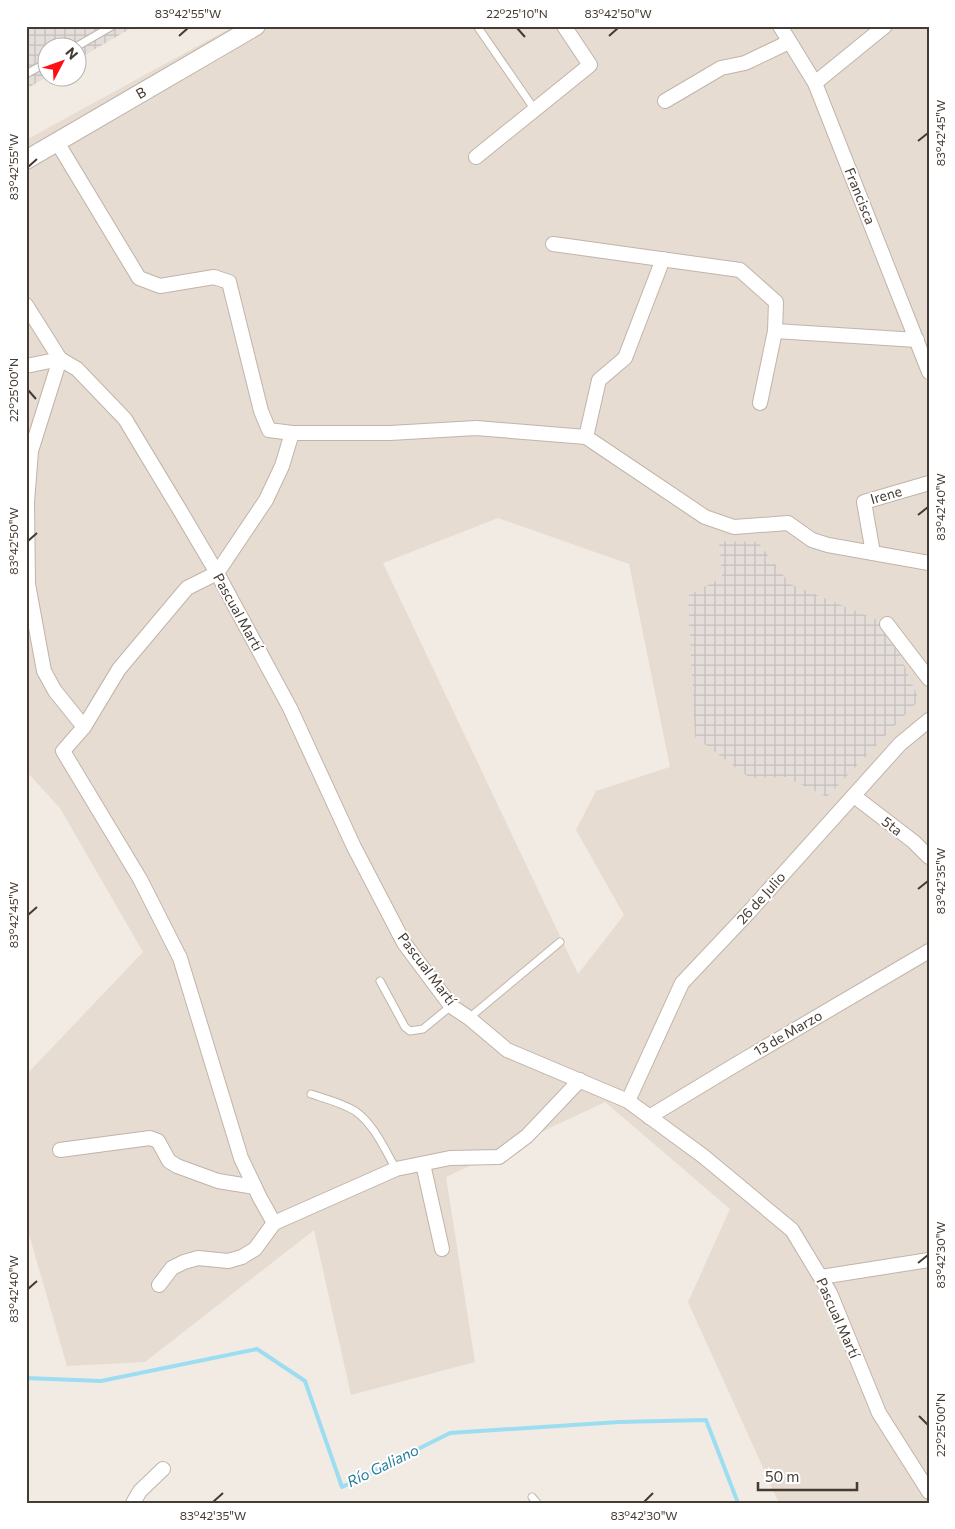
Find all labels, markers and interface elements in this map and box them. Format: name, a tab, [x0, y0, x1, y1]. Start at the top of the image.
text: 83°42'55"W	[155, 6, 221, 20]
text: 22°25'10"N	[486, 6, 548, 20]
text: 83°42'50"W	[584, 6, 652, 20]
north arrow	[38, 38, 88, 88]
text: N	[62, 44, 82, 63]
street label: B	[133, 83, 149, 102]
text: 83°42'45"W	[933, 100, 947, 166]
text: 83°42'55"W	[6, 134, 20, 200]
street label: Francisca	[841, 165, 880, 227]
text: 22°25'00"N	[6, 358, 20, 422]
text: 83°42'40"W	[933, 473, 947, 541]
street label: Irene	[868, 482, 904, 507]
text: 83°42'50"W	[6, 507, 20, 575]
street label: Pascual Martí	[210, 570, 267, 654]
street label: 5ta	[879, 812, 906, 839]
text: 83°42'35"W	[933, 848, 947, 914]
street label: 26 de Julio	[733, 868, 789, 927]
text: 83°42'45"W	[6, 882, 20, 948]
street label: Pascual Martí	[395, 929, 460, 1009]
street label: 13 de Marzo	[750, 1006, 825, 1059]
text: 83°42'30"W	[933, 1221, 947, 1289]
text: 83°42'40"W	[6, 1255, 20, 1323]
street label: Pascual Martí	[813, 1275, 864, 1361]
text: 22°25'00"N	[933, 1393, 947, 1457]
water label: Río Galiano	[344, 1440, 421, 1490]
scale bar	[758, 1459, 856, 1491]
text: 50 m	[765, 1467, 799, 1485]
text: 83°42'35"W	[180, 1508, 246, 1522]
text: 83°42'30"W	[610, 1508, 678, 1522]

